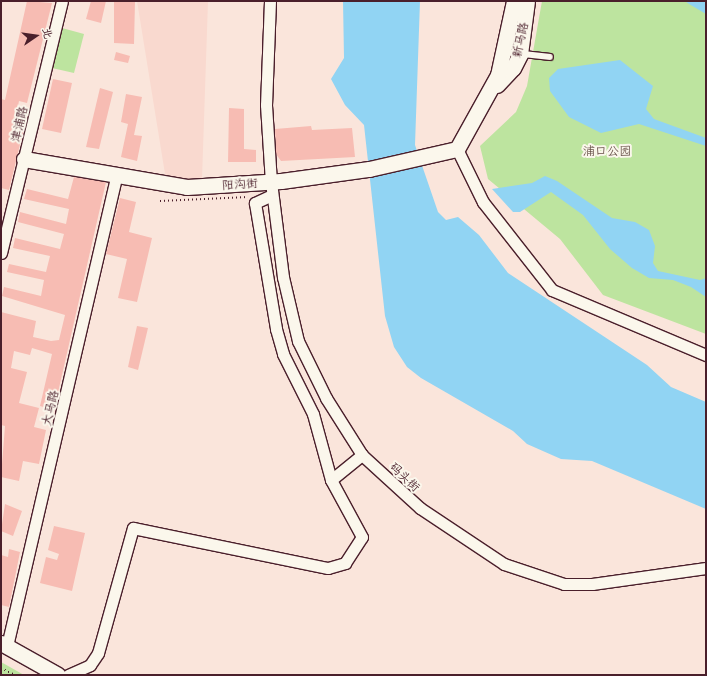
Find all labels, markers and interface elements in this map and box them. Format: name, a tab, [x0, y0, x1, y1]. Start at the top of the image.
north arrow	[16, 16, 56, 56]
street label: 新马路	[509, 21, 531, 59]
text: 北	[40, 26, 56, 40]
street label: 津浦路	[8, 105, 30, 143]
park label: 浦口公园	[583, 144, 631, 158]
street label: 阳沟街	[222, 176, 258, 192]
street label: 大马路	[39, 389, 61, 427]
street label: 码头街	[387, 459, 423, 495]

